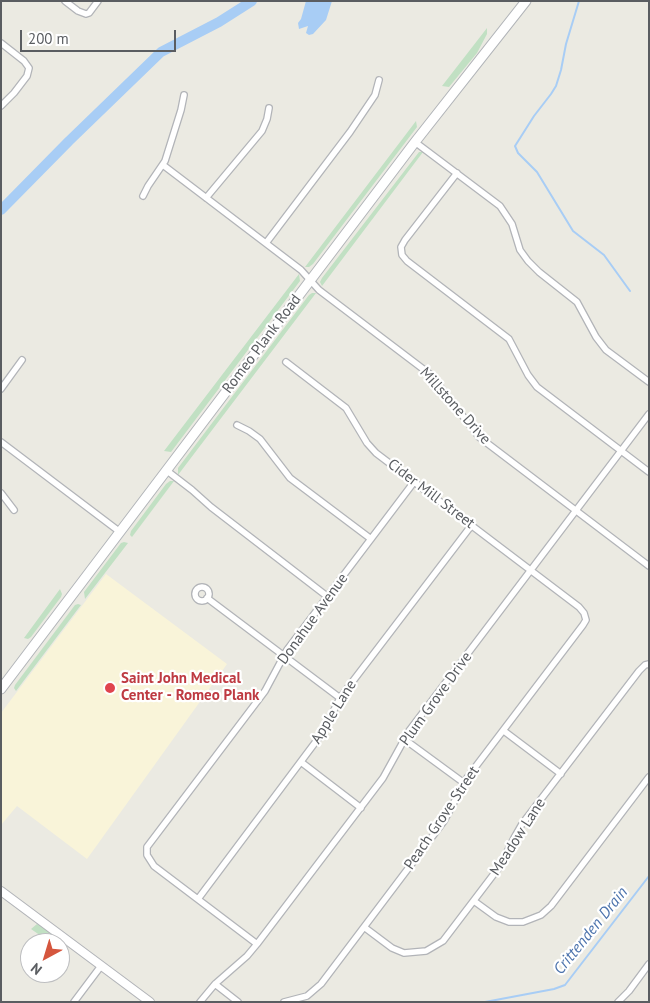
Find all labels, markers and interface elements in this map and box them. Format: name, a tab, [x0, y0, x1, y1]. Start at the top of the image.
scale bar	[22, 20, 179, 52]
text: 200 m	[28, 29, 69, 48]
street label: Romeo Plank Road	[219, 291, 305, 397]
street label: Millstone Drive	[416, 364, 494, 448]
street label: Cider Mill Street	[384, 455, 478, 533]
street label: Donahue Avenue	[274, 570, 352, 668]
street label: Plum Grove Drive	[396, 649, 476, 749]
place label: Saint John Medical Center - Romeo Plank	[121, 670, 259, 705]
street label: Apple Lane	[307, 677, 361, 747]
marker: Saint John Medical Center - Romeo Plank	[103, 681, 117, 695]
street label: Peach Grove Street	[401, 763, 483, 873]
street label: Meadow Lane	[486, 795, 550, 879]
water label: Crittenden Drain	[550, 883, 632, 979]
north arrow	[20, 933, 70, 983]
text: N	[27, 959, 45, 979]

